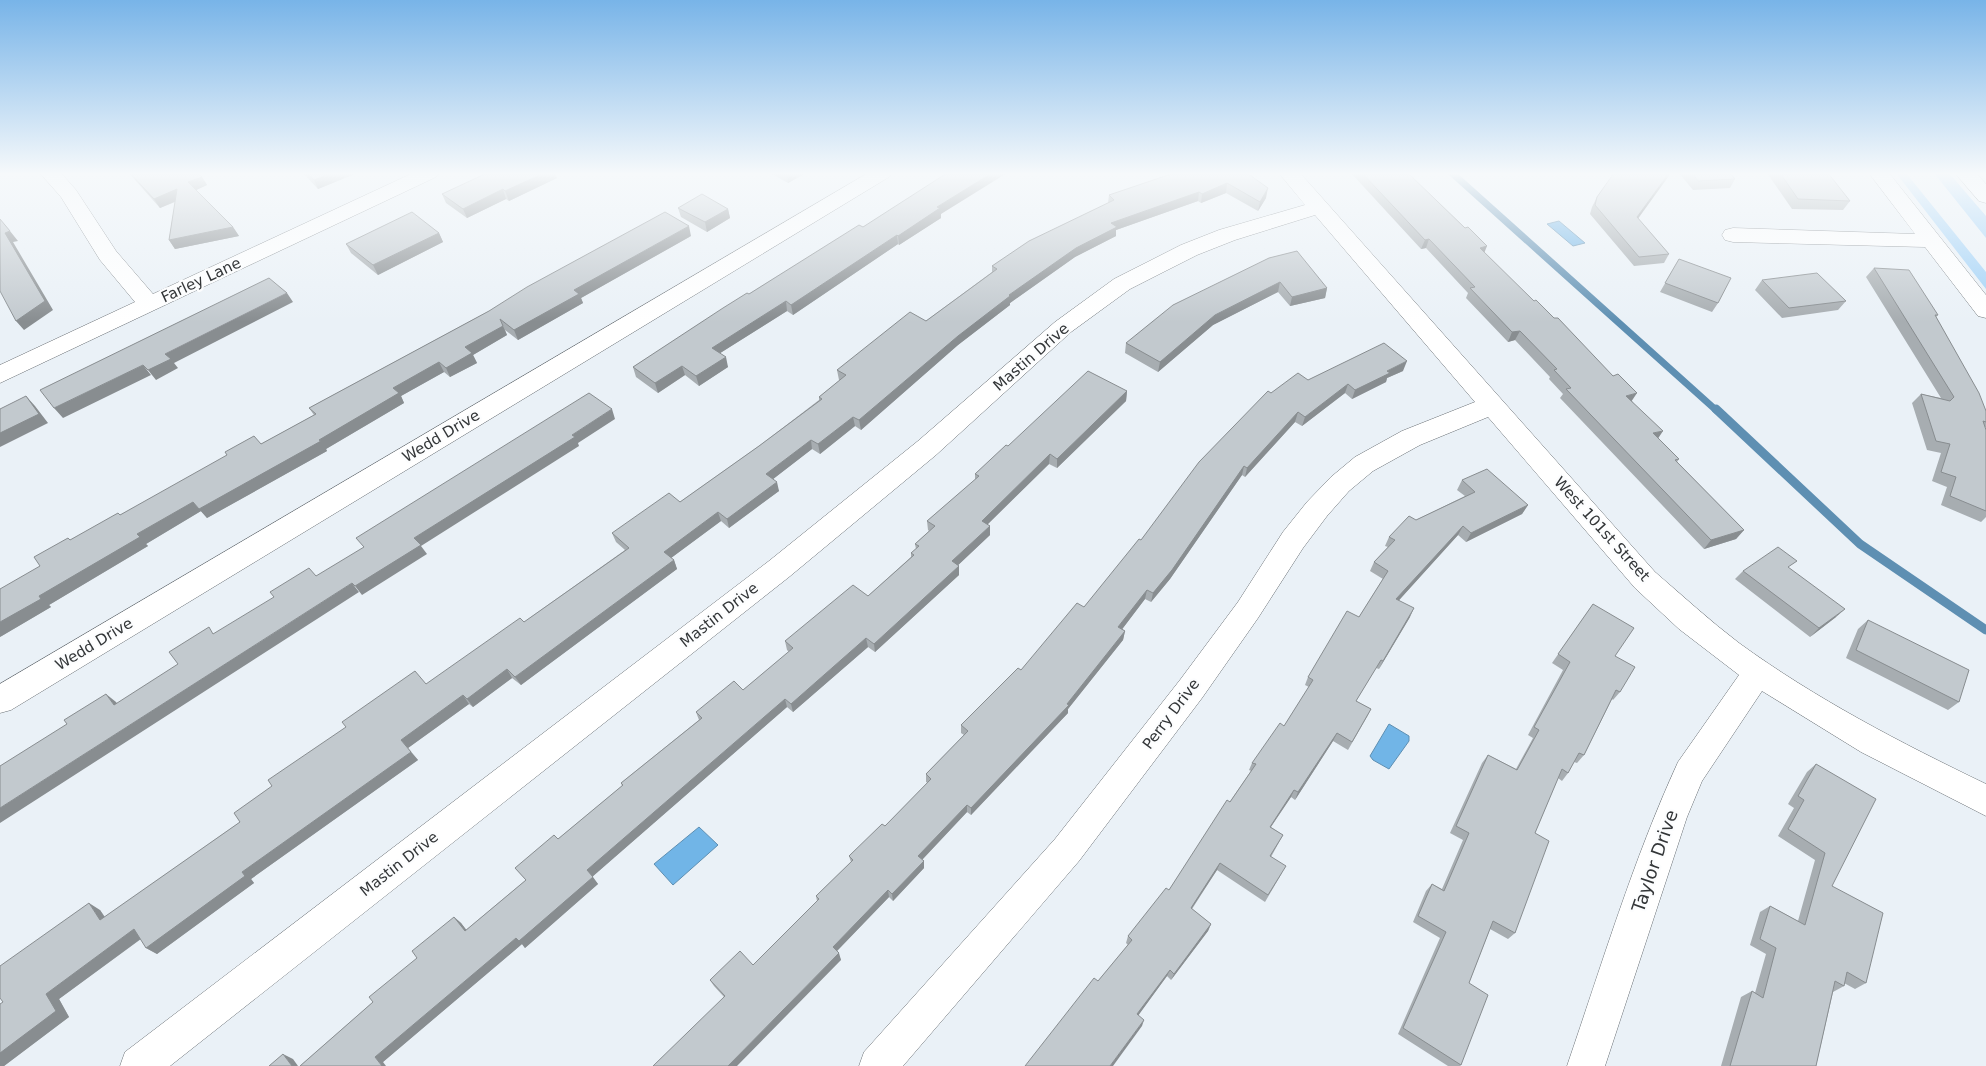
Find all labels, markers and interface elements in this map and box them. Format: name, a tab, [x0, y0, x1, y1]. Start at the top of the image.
street label: Farley Lane	[158, 254, 244, 306]
street label: Mastin Drive	[990, 319, 1072, 395]
street label: Wedd Drive	[399, 406, 483, 466]
street label: West 101st Street	[1550, 473, 1654, 585]
street label: Mastin Drive	[676, 579, 762, 651]
street label: Wedd Drive	[52, 614, 136, 674]
street label: Perry Drive	[1139, 675, 1203, 753]
street label: Taylor Drive	[1627, 807, 1682, 916]
street label: Mastin Drive	[356, 828, 442, 900]

